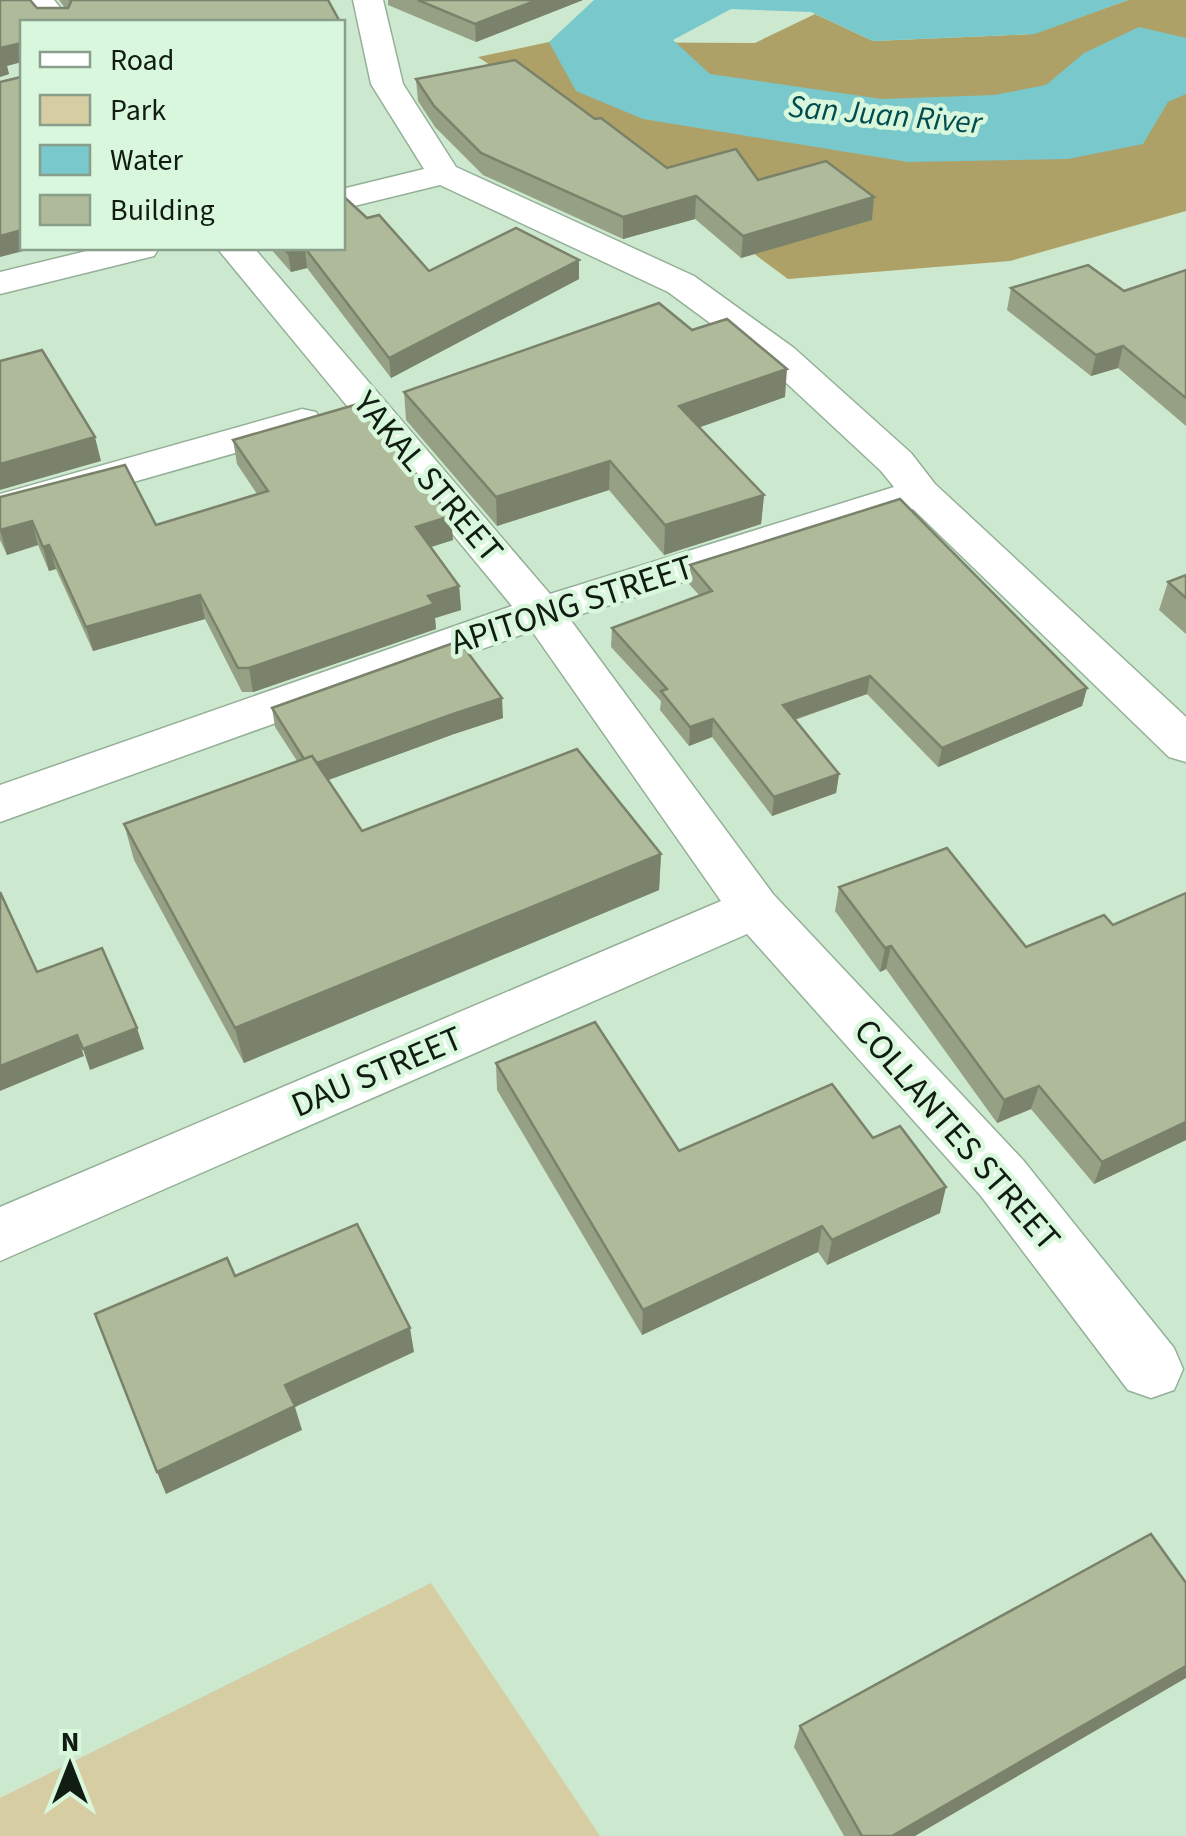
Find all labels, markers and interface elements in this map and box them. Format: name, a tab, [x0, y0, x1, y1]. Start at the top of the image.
legend	[20, 20, 345, 250]
text: Road	[110, 39, 174, 82]
water label: San Juan River	[786, 84, 986, 147]
text: Park	[110, 89, 166, 132]
text: Water	[110, 139, 183, 182]
text: Building	[110, 189, 215, 232]
street label: YAKAL STREET	[341, 380, 515, 574]
street label: APITONG STREET	[444, 542, 700, 668]
street label: COLLANTES STREET	[842, 1008, 1072, 1262]
street label: DAU STREET	[284, 1014, 470, 1130]
north arrow	[20, 1716, 120, 1816]
text: N	[61, 1722, 79, 1762]

